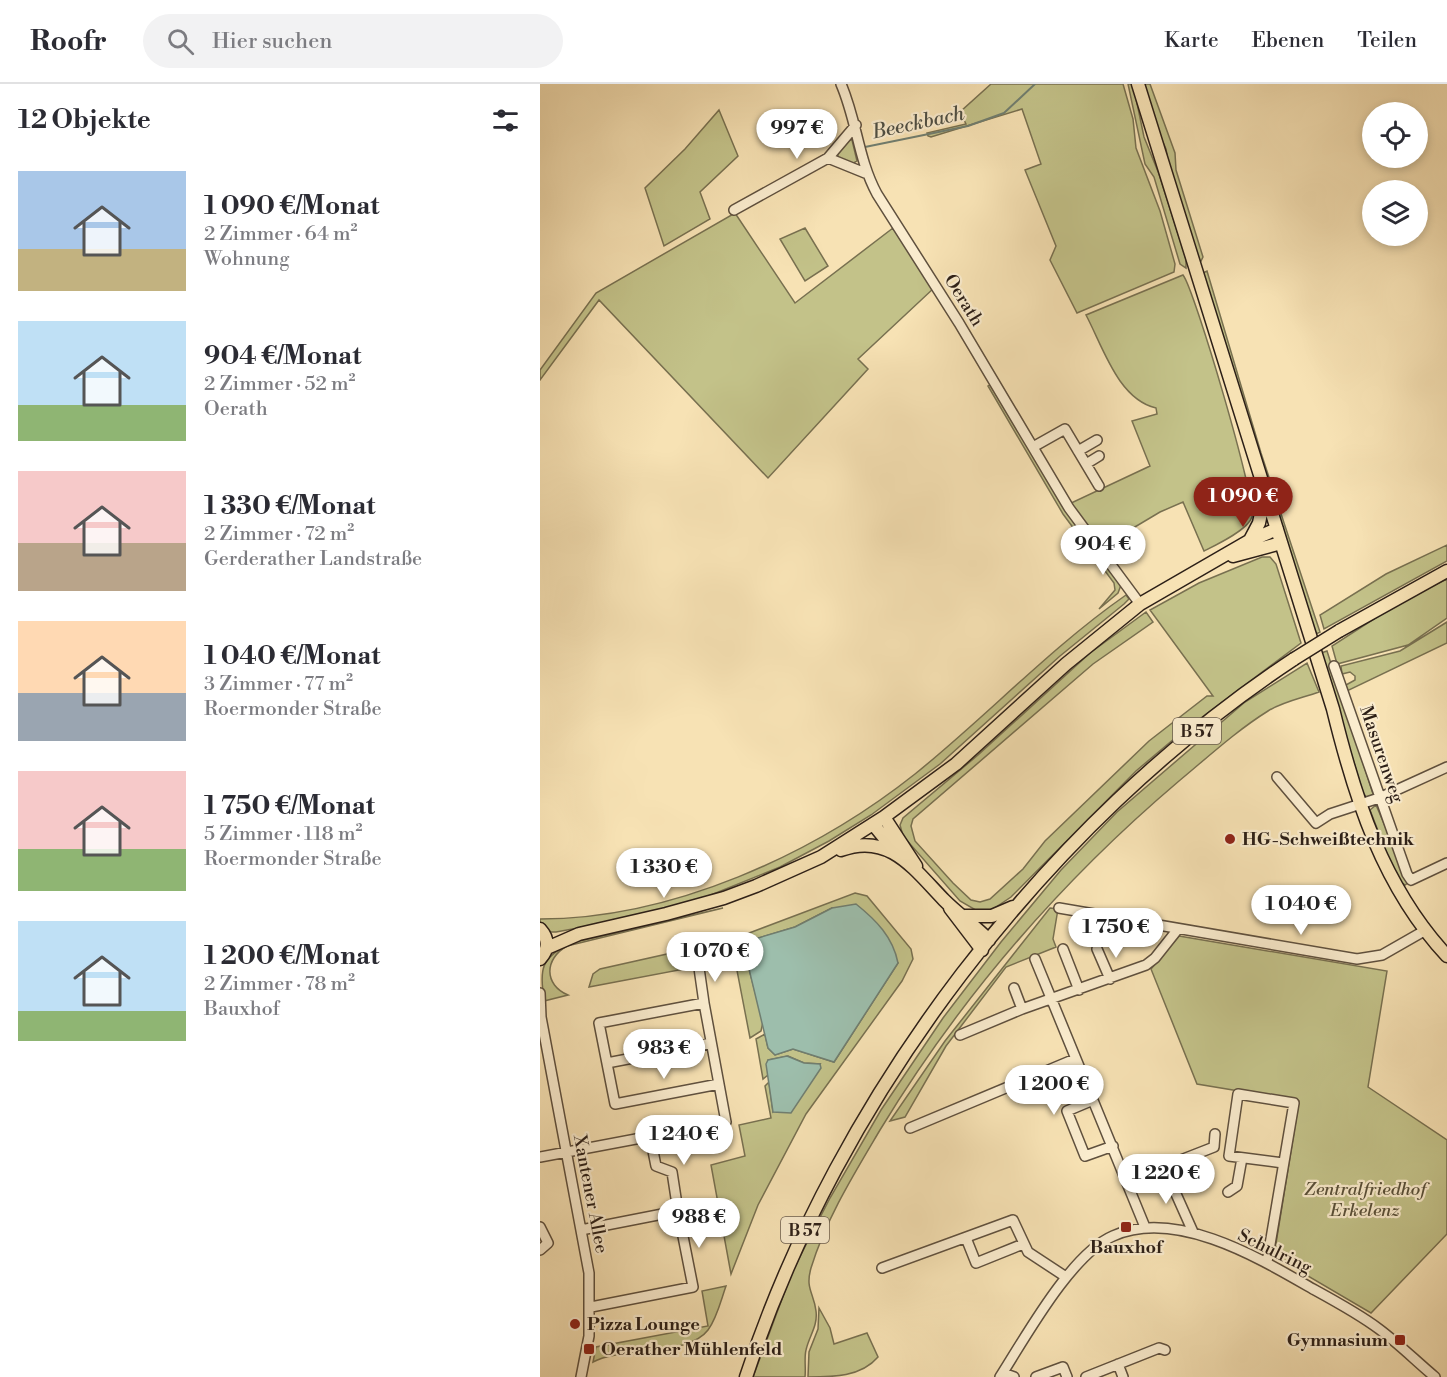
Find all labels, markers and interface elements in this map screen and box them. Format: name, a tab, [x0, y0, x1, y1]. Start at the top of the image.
search box	[143, 14, 563, 68]
text: Roofr	[30, 24, 107, 59]
icon: search	[164, 25, 197, 58]
text: Hier suchen	[212, 28, 332, 55]
text: Karte	[1164, 28, 1219, 54]
text: Ebenen	[1252, 28, 1324, 54]
text: Teilen	[1357, 28, 1417, 54]
water label: Beeckbach	[869, 101, 967, 146]
map controls	[1362, 102, 1428, 246]
button: locate	[1362, 102, 1428, 168]
text: 12 Objekte	[18, 104, 151, 136]
icon: filters	[489, 104, 522, 137]
pin: 997 €	[755, 109, 839, 160]
text: 997 €	[770, 116, 824, 141]
button: layers	[1362, 180, 1428, 246]
text: 1 090 €/Monat	[204, 190, 380, 222]
icon: home	[66, 195, 138, 267]
text: 2 Zimmer · 64 m²	[204, 222, 358, 247]
text: Wohnung	[204, 247, 290, 272]
street label: Oerath	[939, 270, 989, 331]
text: 904 €/Monat	[204, 340, 361, 372]
icon: home	[66, 345, 138, 417]
text: 2 Zimmer · 52 m²	[204, 372, 356, 397]
text: Oerath	[204, 397, 268, 422]
pin: 1 090 €	[1188, 477, 1298, 528]
text: 1 090 €	[1208, 484, 1278, 509]
text: 1 330 €/Monat	[204, 490, 376, 522]
icon: home	[66, 495, 138, 567]
text: 2 Zimmer · 72 m²	[204, 522, 354, 547]
pin: 904 €	[1061, 525, 1145, 576]
text: 904 €	[1075, 532, 1131, 557]
text: Gerderather Landstraße	[204, 547, 422, 572]
text: 1 040 €/Monat	[204, 640, 381, 672]
icon: home	[66, 645, 138, 717]
text: 3 Zimmer · 77 m²	[204, 672, 353, 697]
text: Roermonder Straße	[204, 697, 382, 722]
street label: Masurenweg	[1354, 703, 1409, 806]
road number: B 57	[1173, 718, 1221, 744]
text: 1 750 €/Monat	[204, 790, 375, 822]
icon: home	[66, 795, 138, 867]
text: 5 Zimmer · 118 m²	[204, 822, 362, 847]
place label: HG-Schweißtechnik	[1242, 828, 1415, 851]
marker: HG-Schweißtechnik	[1223, 832, 1237, 846]
text: Roermonder Straße	[204, 847, 382, 872]
pin: 1 330 €	[609, 848, 719, 899]
text: 1 330 €	[630, 855, 698, 880]
pin: 1 040 €	[1246, 885, 1356, 936]
text: 1 040 €	[1265, 892, 1337, 917]
pin: 1 750 €	[1061, 908, 1171, 959]
text: 1 750 €	[1082, 915, 1150, 940]
pin: 1 070 €	[660, 932, 770, 983]
text: 1 070 €	[680, 939, 750, 964]
text: 1 200 €/Monat	[204, 940, 379, 972]
icon: home	[66, 945, 138, 1017]
text: 2 Zimmer · 78 m²	[204, 972, 355, 997]
text: Bauxhof	[204, 997, 280, 1022]
pin: 983 €	[622, 1029, 706, 1080]
text: 983 €	[637, 1036, 691, 1061]
pin: 1 200 €	[999, 1065, 1109, 1116]
text: 1 200 €	[1019, 1072, 1089, 1097]
pin: 1 240 €	[629, 1115, 739, 1166]
text: 1 240 €	[649, 1122, 719, 1147]
street label: Xantener Allee	[568, 1132, 613, 1255]
pin: 1 220 €	[1111, 1154, 1221, 1205]
text: 1 220 €	[1132, 1161, 1200, 1186]
park label: Zentralfriedhof Erkelenz	[1304, 1178, 1430, 1222]
pin: 988 €	[657, 1198, 741, 1249]
text: 988 €	[672, 1205, 726, 1230]
road number: B 57	[781, 1217, 829, 1243]
marker: Bauxhof	[1119, 1220, 1133, 1234]
street label: Schulring	[1234, 1224, 1316, 1280]
place label: Bauxhof	[1090, 1236, 1165, 1259]
place label: Pizza Lounge	[587, 1313, 700, 1336]
marker: Pizza Lounge	[568, 1317, 582, 1331]
place label: Gymnasium	[1287, 1329, 1389, 1352]
marker: Gymnasium	[1393, 1333, 1407, 1347]
place label: Oerather Mühlenfeld	[601, 1338, 782, 1361]
marker: Oerather Mühlenfeld	[582, 1342, 596, 1356]

